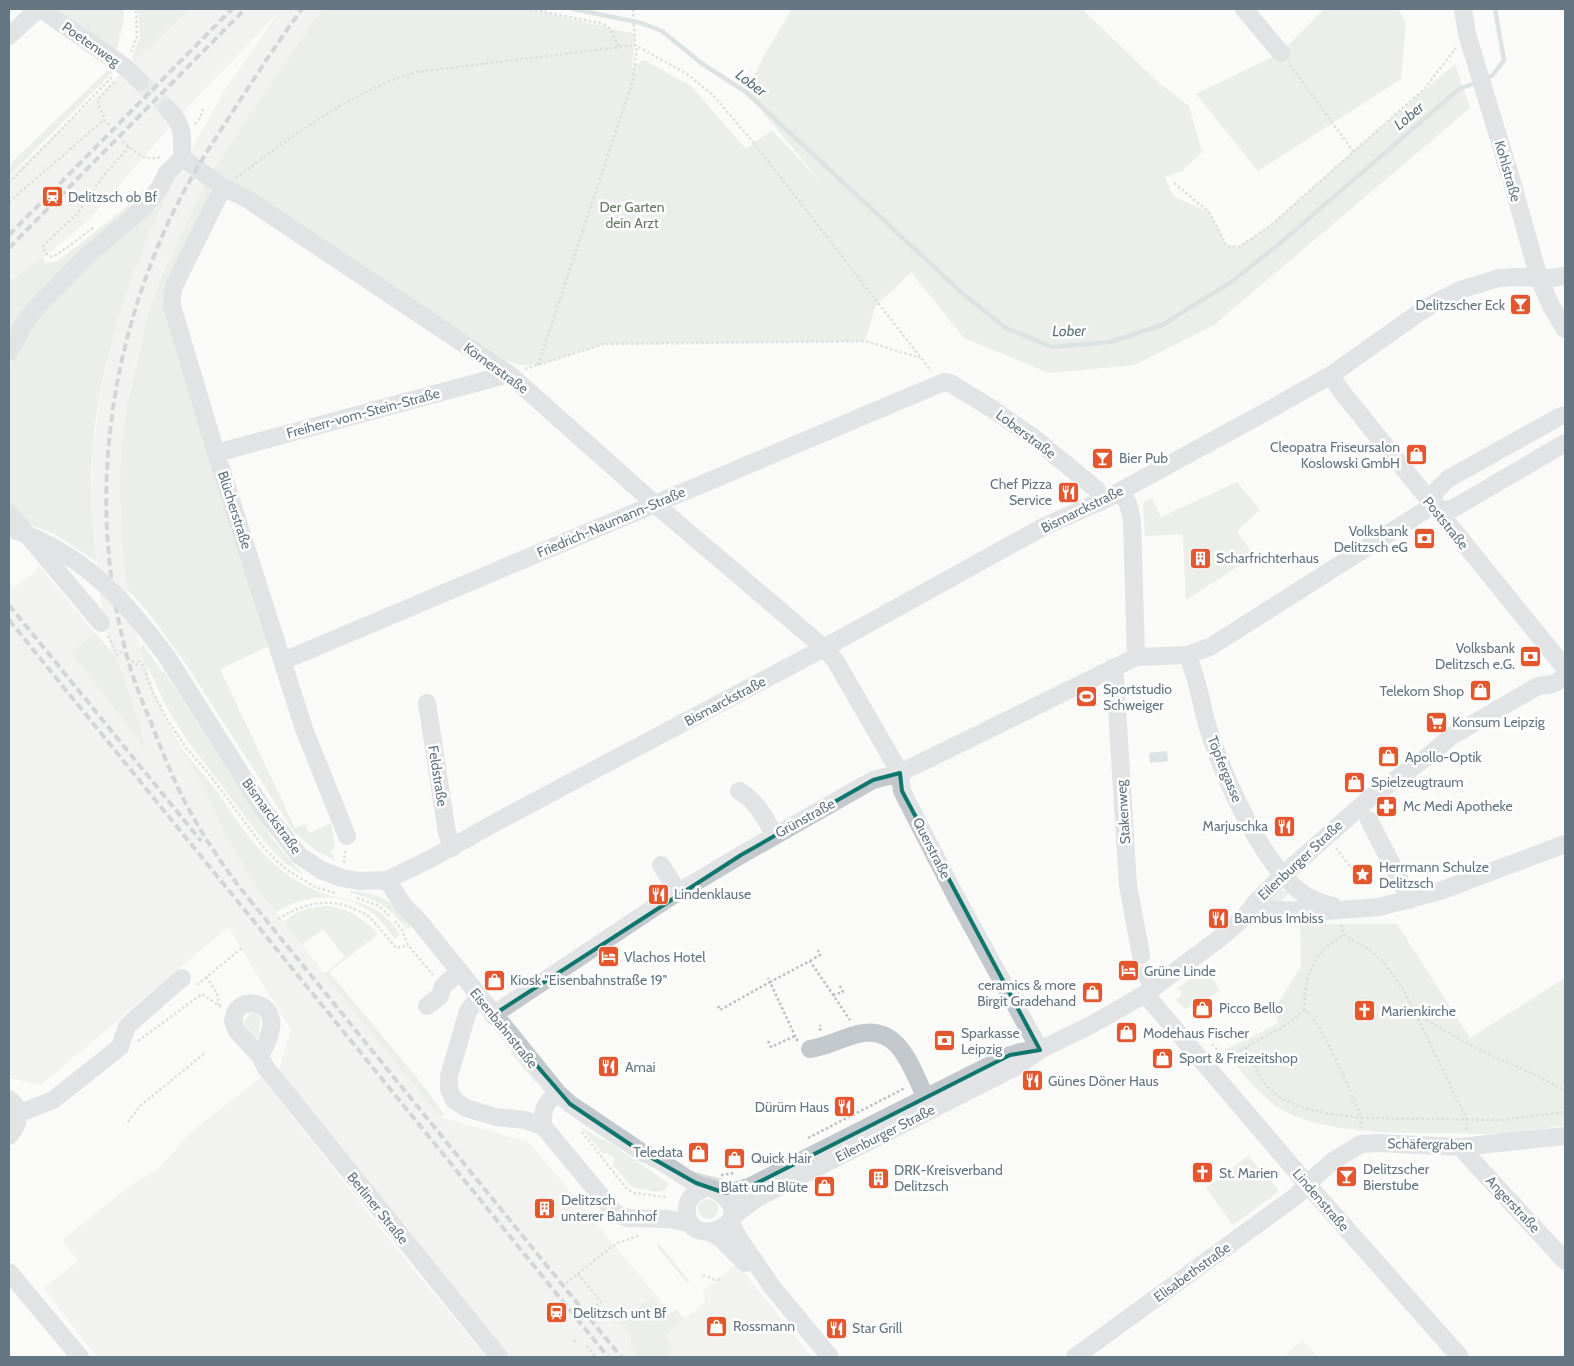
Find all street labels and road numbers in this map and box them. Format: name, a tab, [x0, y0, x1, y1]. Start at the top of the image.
street label: Poetenweg	[59, 18, 124, 71]
street label: Kohlstraße	[1491, 138, 1525, 204]
street label: Körnerstraße	[460, 338, 532, 398]
street label: Freiherr-vom-Stein-Straße	[284, 384, 442, 442]
street label: Loberstraße	[992, 406, 1060, 462]
street label: Blücherstraße	[214, 469, 256, 551]
street label: Bismarckstraße	[1038, 481, 1126, 537]
street label: Friedrich-Naumann-Straße	[534, 483, 688, 561]
street label: Poststraße	[1419, 493, 1473, 553]
street label: Bismarckstraße	[681, 672, 769, 730]
street label: Töpfergasse	[1203, 733, 1247, 805]
street label: Feldstraße	[424, 744, 452, 808]
street label: Bismarckstraße	[238, 774, 306, 858]
street label: Stakenweg	[1112, 778, 1134, 845]
street label: Grünstraße	[772, 794, 838, 842]
street label: Querstraße	[909, 814, 955, 882]
street label: Eilenburger Straße	[1254, 816, 1346, 904]
street label: Eisenbahnstraße	[466, 984, 542, 1072]
street label: Eilenburger Straße	[832, 1100, 938, 1166]
street label: Schäfergraben	[1387, 1134, 1473, 1154]
street label: Lindenstraße	[1289, 1165, 1353, 1235]
street label: Berliner Straße	[343, 1168, 413, 1248]
street label: Angerstraße	[1482, 1172, 1544, 1236]
street label: Elisabethstraße	[1150, 1238, 1234, 1306]

